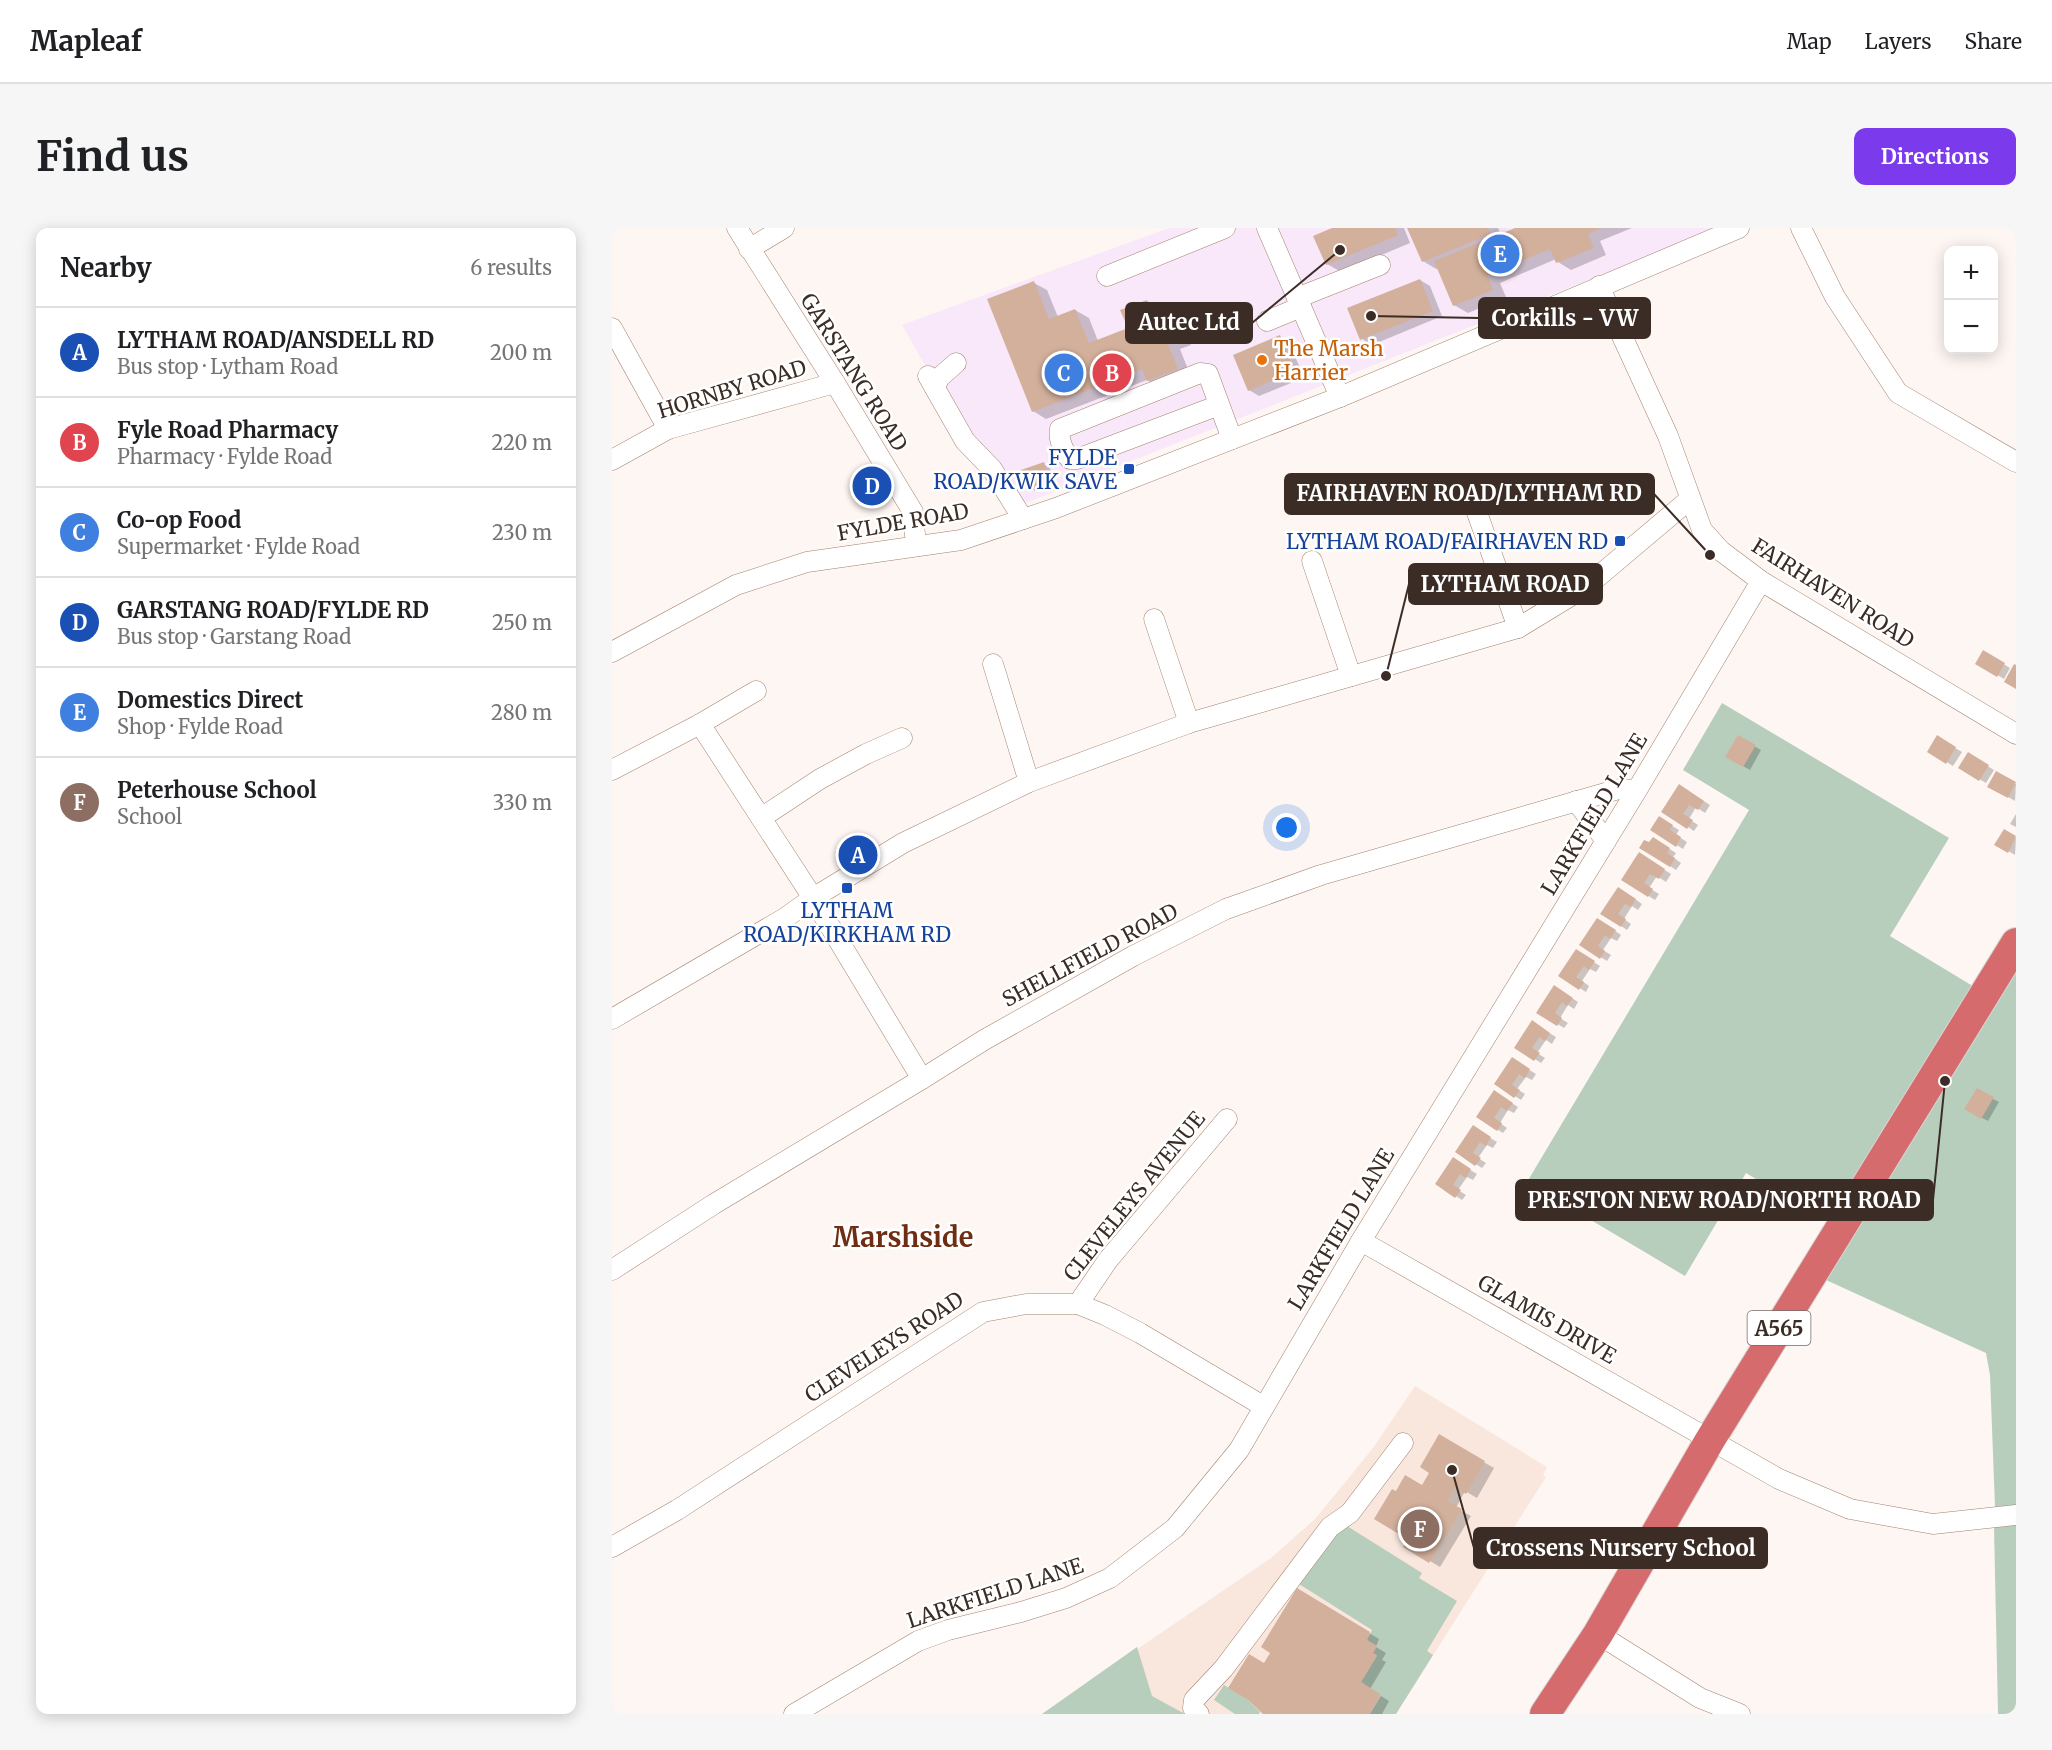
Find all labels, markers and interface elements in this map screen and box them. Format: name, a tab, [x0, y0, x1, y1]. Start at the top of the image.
text: Mapleaf	[30, 23, 142, 59]
text: Map	[1787, 28, 1832, 55]
text: Layers	[1865, 28, 1932, 55]
text: Share	[1965, 28, 2022, 55]
button: Directions	[1854, 128, 2016, 185]
text: Find us	[36, 130, 189, 182]
pin: E	[1480, 231, 1520, 276]
map controls	[1944, 246, 1998, 354]
button: +	[1944, 246, 1998, 300]
text: Nearby	[60, 251, 152, 284]
text: 6 results	[470, 255, 552, 280]
street label: GARSTANG ROAD	[795, 288, 914, 456]
callout: Corkills - VW	[1479, 298, 1650, 338]
button: −	[1944, 300, 1998, 354]
callout: Autec Ltd	[1126, 303, 1252, 343]
text: Corkills - VW	[1492, 304, 1639, 332]
text: Autec Ltd	[1137, 308, 1240, 336]
text: LYTHAM ROAD/ANSDELL RD	[117, 326, 434, 354]
place label: The Marsh Harrier	[1274, 335, 1384, 386]
text: A	[72, 340, 87, 365]
text: 200 m	[490, 340, 552, 365]
pin: C	[1044, 350, 1084, 396]
pin: B	[1092, 350, 1132, 396]
marker: The Marsh Harrier	[1255, 353, 1269, 367]
text: Bus stop · Lytham Road	[117, 354, 338, 379]
street label: HORNBY ROAD	[654, 354, 810, 424]
text: Fyle Road Pharmacy	[117, 416, 338, 444]
text: B	[73, 430, 86, 455]
text: 220 m	[492, 430, 552, 455]
text: Pharmacy · Fylde Road	[117, 444, 332, 469]
place label: FYLDE ROAD/KWIK SAVE	[933, 444, 1118, 495]
marker: FYLDE ROAD/KWIK SAVE	[1122, 462, 1136, 476]
pin: D	[852, 464, 892, 508]
callout: FAIRHAVEN ROAD/LYTHAM RD	[1285, 474, 1654, 514]
text: FAIRHAVEN ROAD/LYTHAM RD	[1296, 479, 1642, 507]
street label: FYLDE ROAD	[835, 497, 971, 547]
text: Co-op Food	[117, 506, 241, 534]
text: C	[73, 520, 86, 545]
text: 230 m	[492, 520, 552, 545]
place label: LYTHAM ROAD/FAIRHAVEN RD	[1286, 528, 1608, 555]
street label: FAIRHAVEN ROAD	[1747, 532, 1919, 654]
text: Supermarket · Fylde Road	[117, 534, 360, 559]
marker: LYTHAM ROAD/FAIRHAVEN RD	[1613, 534, 1627, 548]
callout: LYTHAM ROAD	[1409, 564, 1602, 604]
text: LYTHAM ROAD	[1421, 570, 1590, 598]
text: GARSTANG ROAD/FYLDE RD	[117, 596, 429, 624]
text: D	[72, 610, 87, 635]
text: 250 m	[492, 610, 552, 635]
text: Bus stop · Garstang Road	[117, 624, 351, 649]
text: Domestics Direct	[117, 686, 303, 714]
text: E	[73, 700, 86, 725]
text: 280 m	[491, 700, 552, 725]
text: Shop · Fylde Road	[117, 714, 283, 739]
street label: LARKFIELD LANE	[1535, 728, 1653, 900]
text: Peterhouse School	[117, 776, 317, 804]
text: F	[73, 790, 86, 815]
text: 330 m	[493, 790, 552, 815]
text: School	[117, 804, 182, 829]
your location	[1272, 813, 1301, 842]
pin: A	[838, 832, 878, 878]
marker: LYTHAM ROAD/KIRKHAM RD	[840, 881, 854, 895]
place label: LYTHAM ROAD/KIRKHAM RD	[743, 897, 951, 948]
street label: SHELLFIELD ROAD	[997, 897, 1183, 1013]
street label: CLEVELEYS AVENUE	[1057, 1105, 1211, 1286]
street label: LARKFIELD LANE	[1282, 1143, 1400, 1315]
callout: PRESTON NEW ROAD/NORTH ROAD	[1516, 1180, 1933, 1220]
text: PRESTON NEW ROAD/NORTH ROAD	[1527, 1186, 1921, 1214]
district label: Marshside	[833, 1220, 973, 1254]
street label: GLAMIS DRIVE	[1473, 1268, 1622, 1370]
street label: CLEVELEYS ROAD	[800, 1285, 969, 1408]
road number: A565	[1748, 1311, 1810, 1345]
pin: F	[1400, 1506, 1440, 1552]
callout: Crossens Nursery School	[1474, 1528, 1767, 1568]
text: Crossens Nursery School	[1486, 1534, 1756, 1562]
street label: LARKFIELD LANE	[903, 1552, 1087, 1634]

